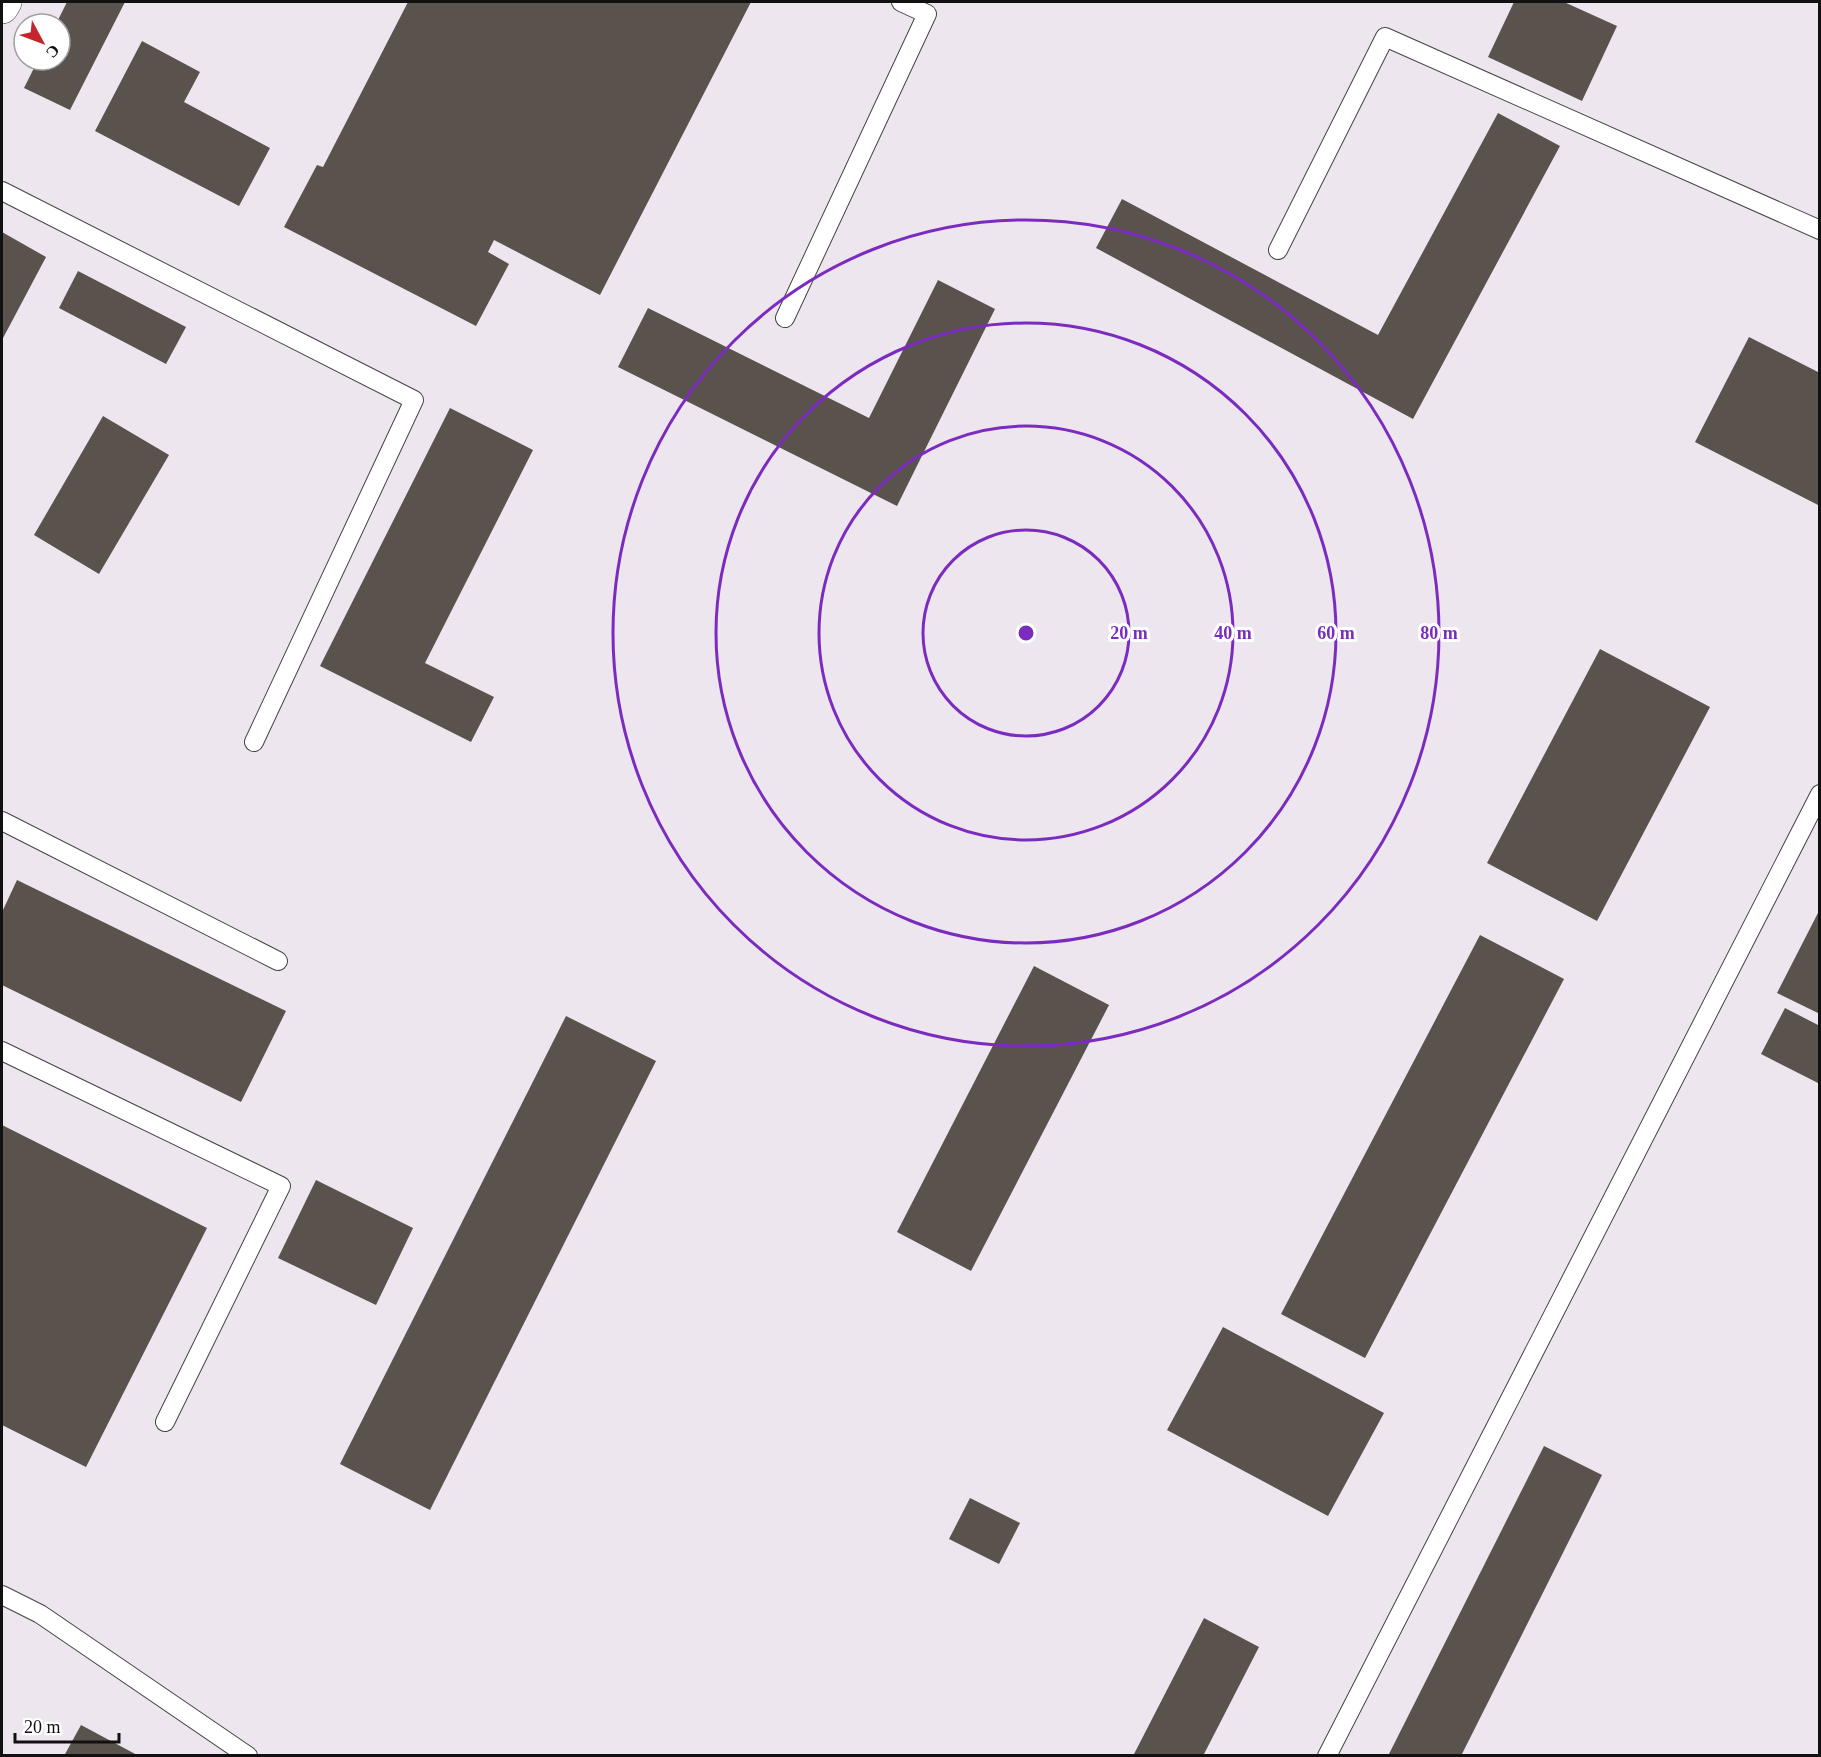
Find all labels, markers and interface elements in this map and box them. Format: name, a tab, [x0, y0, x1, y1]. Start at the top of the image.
north arrow	[12, 12, 72, 72]
text: С	[43, 42, 63, 61]
centre of rings	[1016, 623, 1036, 643]
text: 20 m	[1110, 623, 1148, 643]
text: 40 m	[1214, 623, 1252, 643]
text: 60 m	[1317, 623, 1355, 643]
text: 80 m	[1420, 623, 1458, 643]
scale bar	[15, 1706, 118, 1744]
text: 20 m	[24, 1717, 61, 1737]

